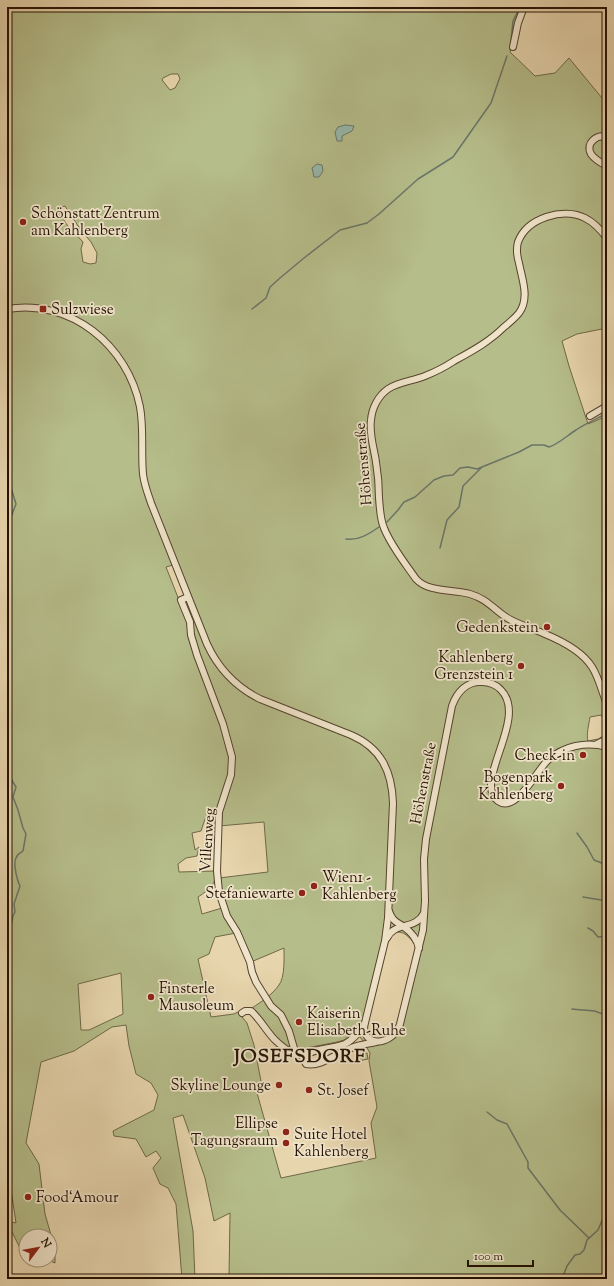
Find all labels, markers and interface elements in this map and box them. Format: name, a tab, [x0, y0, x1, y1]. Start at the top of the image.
place label: Schönstatt Zentrum am Kahlenberg	[31, 204, 160, 242]
marker: Schönstatt Zentrum am Kahlenberg	[18, 217, 28, 227]
place label: Sulzwiese	[51, 300, 114, 321]
marker: Sulzwiese	[38, 304, 48, 314]
street label: Höhenstraße	[350, 422, 379, 506]
place label: Gedenkstein	[456, 618, 539, 639]
marker: Gedenkstein	[542, 622, 552, 632]
place label: Kahlenberg Grenzstein 1	[434, 648, 513, 686]
marker: Kahlenberg Grenzstein 1	[516, 661, 526, 671]
street label: Höhenstraße	[406, 741, 443, 826]
place label: Check-in	[514, 746, 575, 767]
marker: Check-in	[578, 750, 588, 760]
place label: Bogenpark Kahlenberg	[479, 768, 553, 806]
marker: Bogenpark Kahlenberg	[556, 781, 566, 791]
street label: Villenweg	[196, 807, 221, 873]
place label: Wien1 - Kahlenberg	[322, 868, 396, 906]
marker: Wien1 - Kahlenberg	[309, 881, 319, 891]
place label: Stefaniewarte	[205, 884, 294, 905]
marker: Stefaniewarte	[297, 888, 307, 898]
place label: Finsterle Mausoleum	[159, 979, 235, 1017]
marker: Finsterle Mausoleum	[146, 992, 156, 1002]
place label: Kaiserin Elisabeth-Ruhe	[307, 1004, 406, 1042]
marker: Kaiserin Elisabeth-Ruhe	[294, 1017, 304, 1027]
district label: JOSEFSDORF	[232, 1044, 366, 1071]
place label: Skyline Lounge	[170, 1076, 271, 1097]
marker: Skyline Lounge	[274, 1080, 284, 1090]
place label: St. Josef	[317, 1081, 369, 1102]
marker: St. Josef	[304, 1085, 314, 1095]
place label: Ellipse Tagungsraum	[191, 1114, 279, 1152]
place label: Suite Hotel Kahlenberg	[294, 1125, 368, 1163]
marker: Ellipse Tagungsraum	[281, 1127, 291, 1137]
marker: Suite Hotel Kahlenberg	[281, 1138, 291, 1148]
place label: Food‘Amour	[36, 1188, 119, 1209]
marker: Food‘Amour	[23, 1192, 33, 1202]
north arrow	[18, 1228, 58, 1268]
text: N	[36, 1234, 55, 1251]
scale bar	[468, 1242, 533, 1268]
text: 100 m	[474, 1248, 503, 1266]

